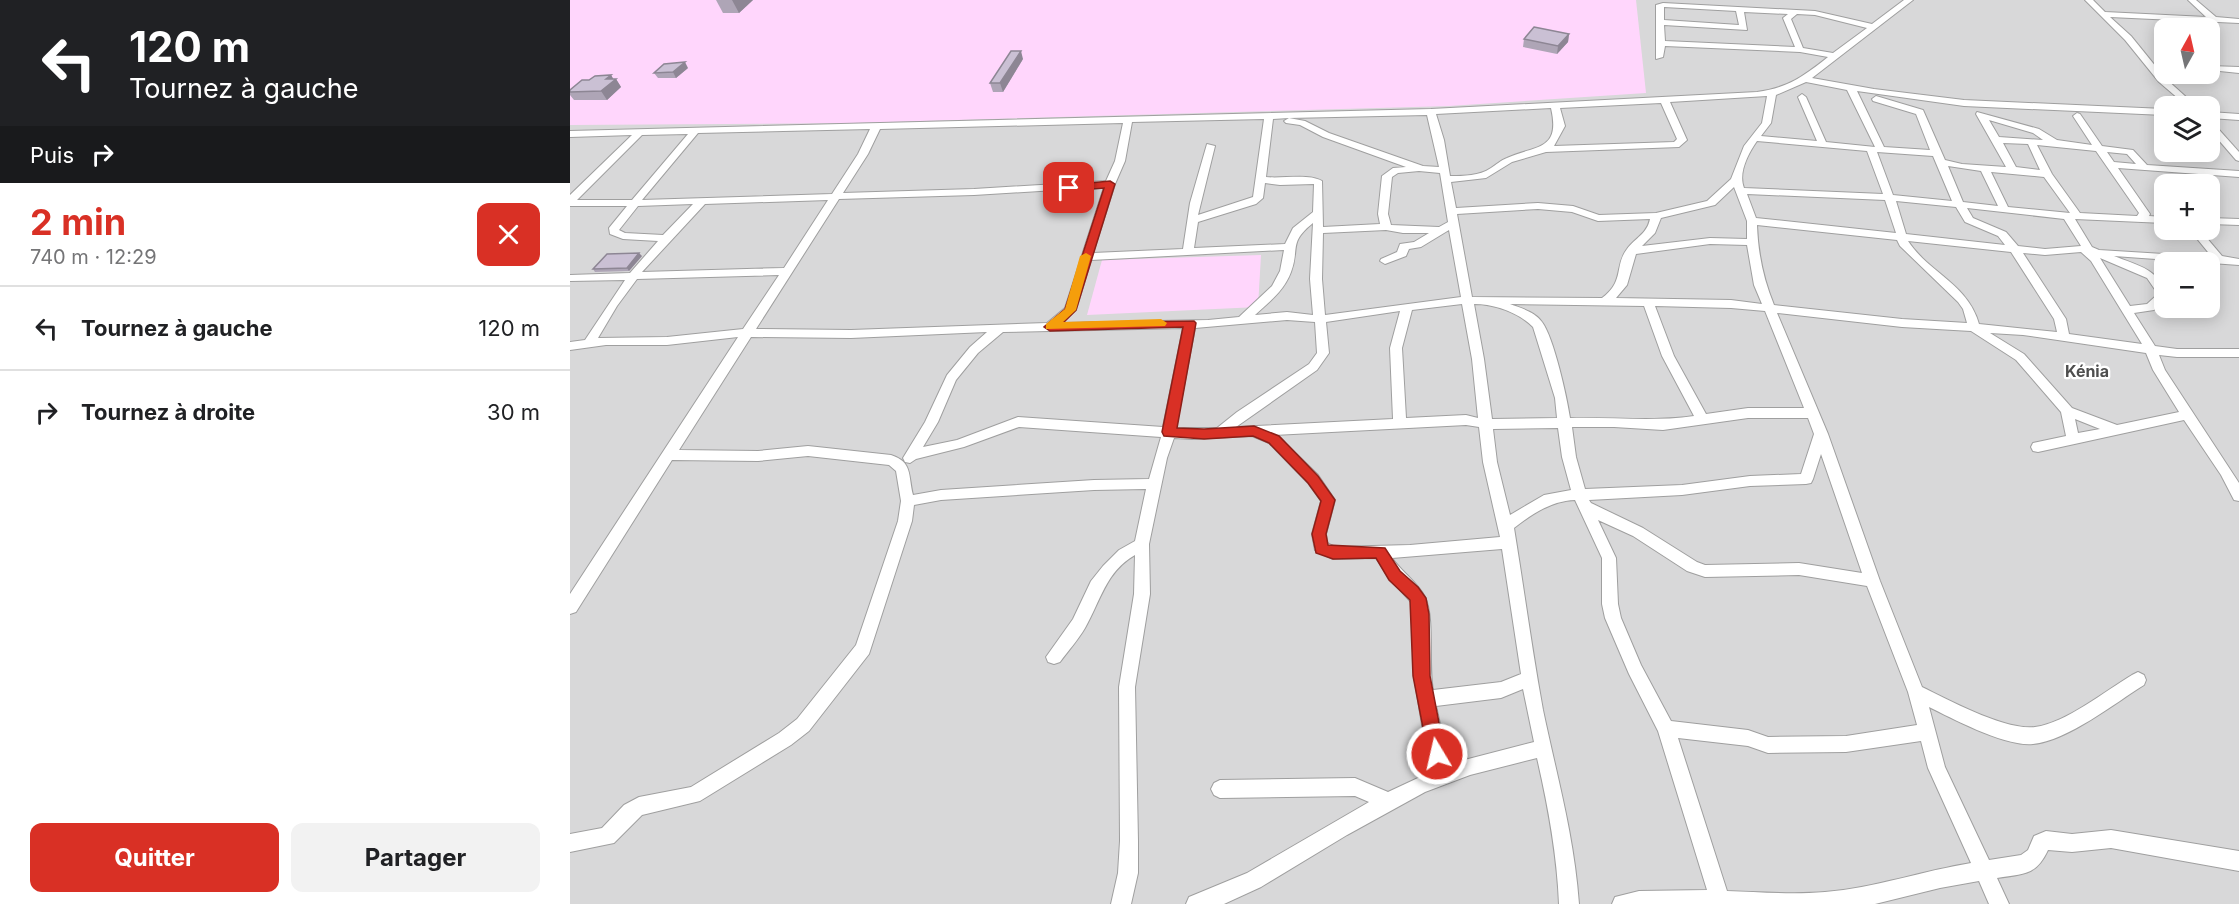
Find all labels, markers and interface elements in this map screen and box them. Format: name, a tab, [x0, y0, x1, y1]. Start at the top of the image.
north arrow	[2154, 18, 2220, 84]
map controls	[2154, 18, 2220, 318]
text: 120 m	[129, 21, 250, 72]
icon: left	[30, 24, 108, 102]
text: Tournez à gauche	[129, 72, 358, 105]
button: layers	[2154, 96, 2220, 162]
icon: right	[86, 138, 119, 171]
text: Puis	[30, 142, 74, 168]
pin	[1043, 162, 1094, 213]
icon: arrive	[1052, 171, 1085, 204]
button: +	[2154, 174, 2220, 240]
text: 2 min	[30, 200, 126, 244]
button: close	[477, 203, 540, 266]
text: 740 m · 12:29	[30, 245, 157, 269]
button: −	[2154, 252, 2220, 318]
icon: left	[30, 312, 63, 345]
text: Tournez à gauche	[81, 315, 273, 341]
text: 120 m	[478, 315, 540, 341]
district label: Kénia	[2065, 361, 2109, 381]
icon: right	[30, 396, 63, 429]
text: Tournez à droite	[81, 399, 255, 425]
text: 30 m	[487, 399, 540, 425]
position arrow	[1405, 722, 1469, 786]
button: Quitter	[30, 823, 279, 892]
button: Partager	[291, 823, 540, 892]

